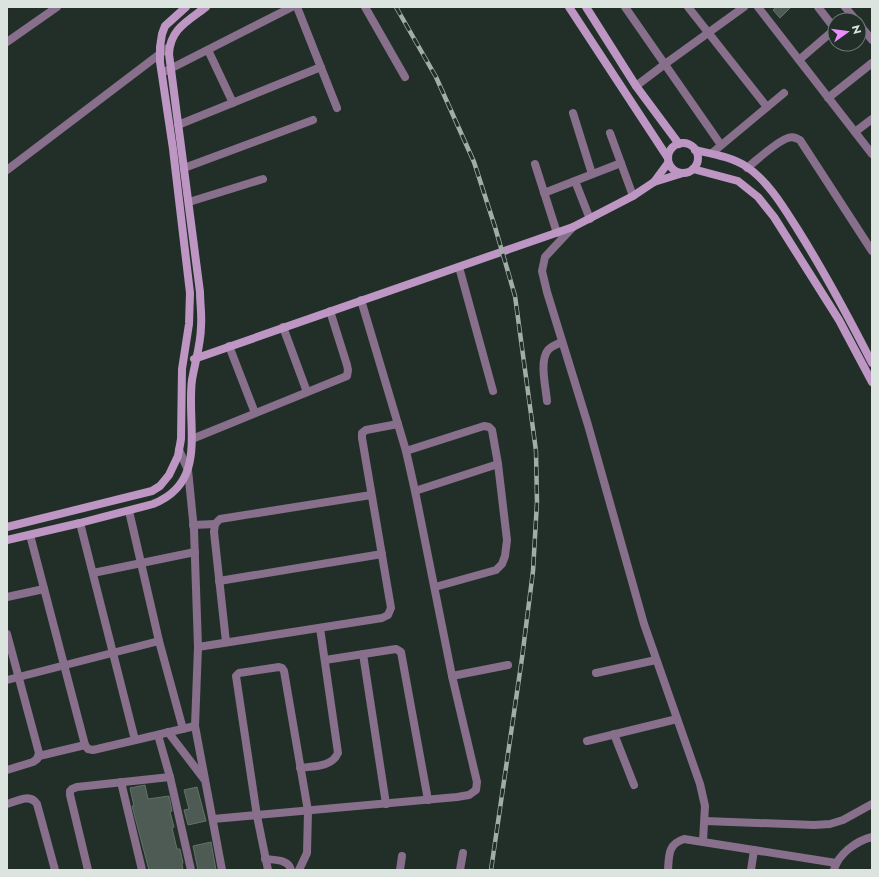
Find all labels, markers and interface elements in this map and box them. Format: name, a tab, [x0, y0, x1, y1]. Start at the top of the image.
north arrow	[827, 12, 867, 52]
text: N	[848, 23, 866, 36]

